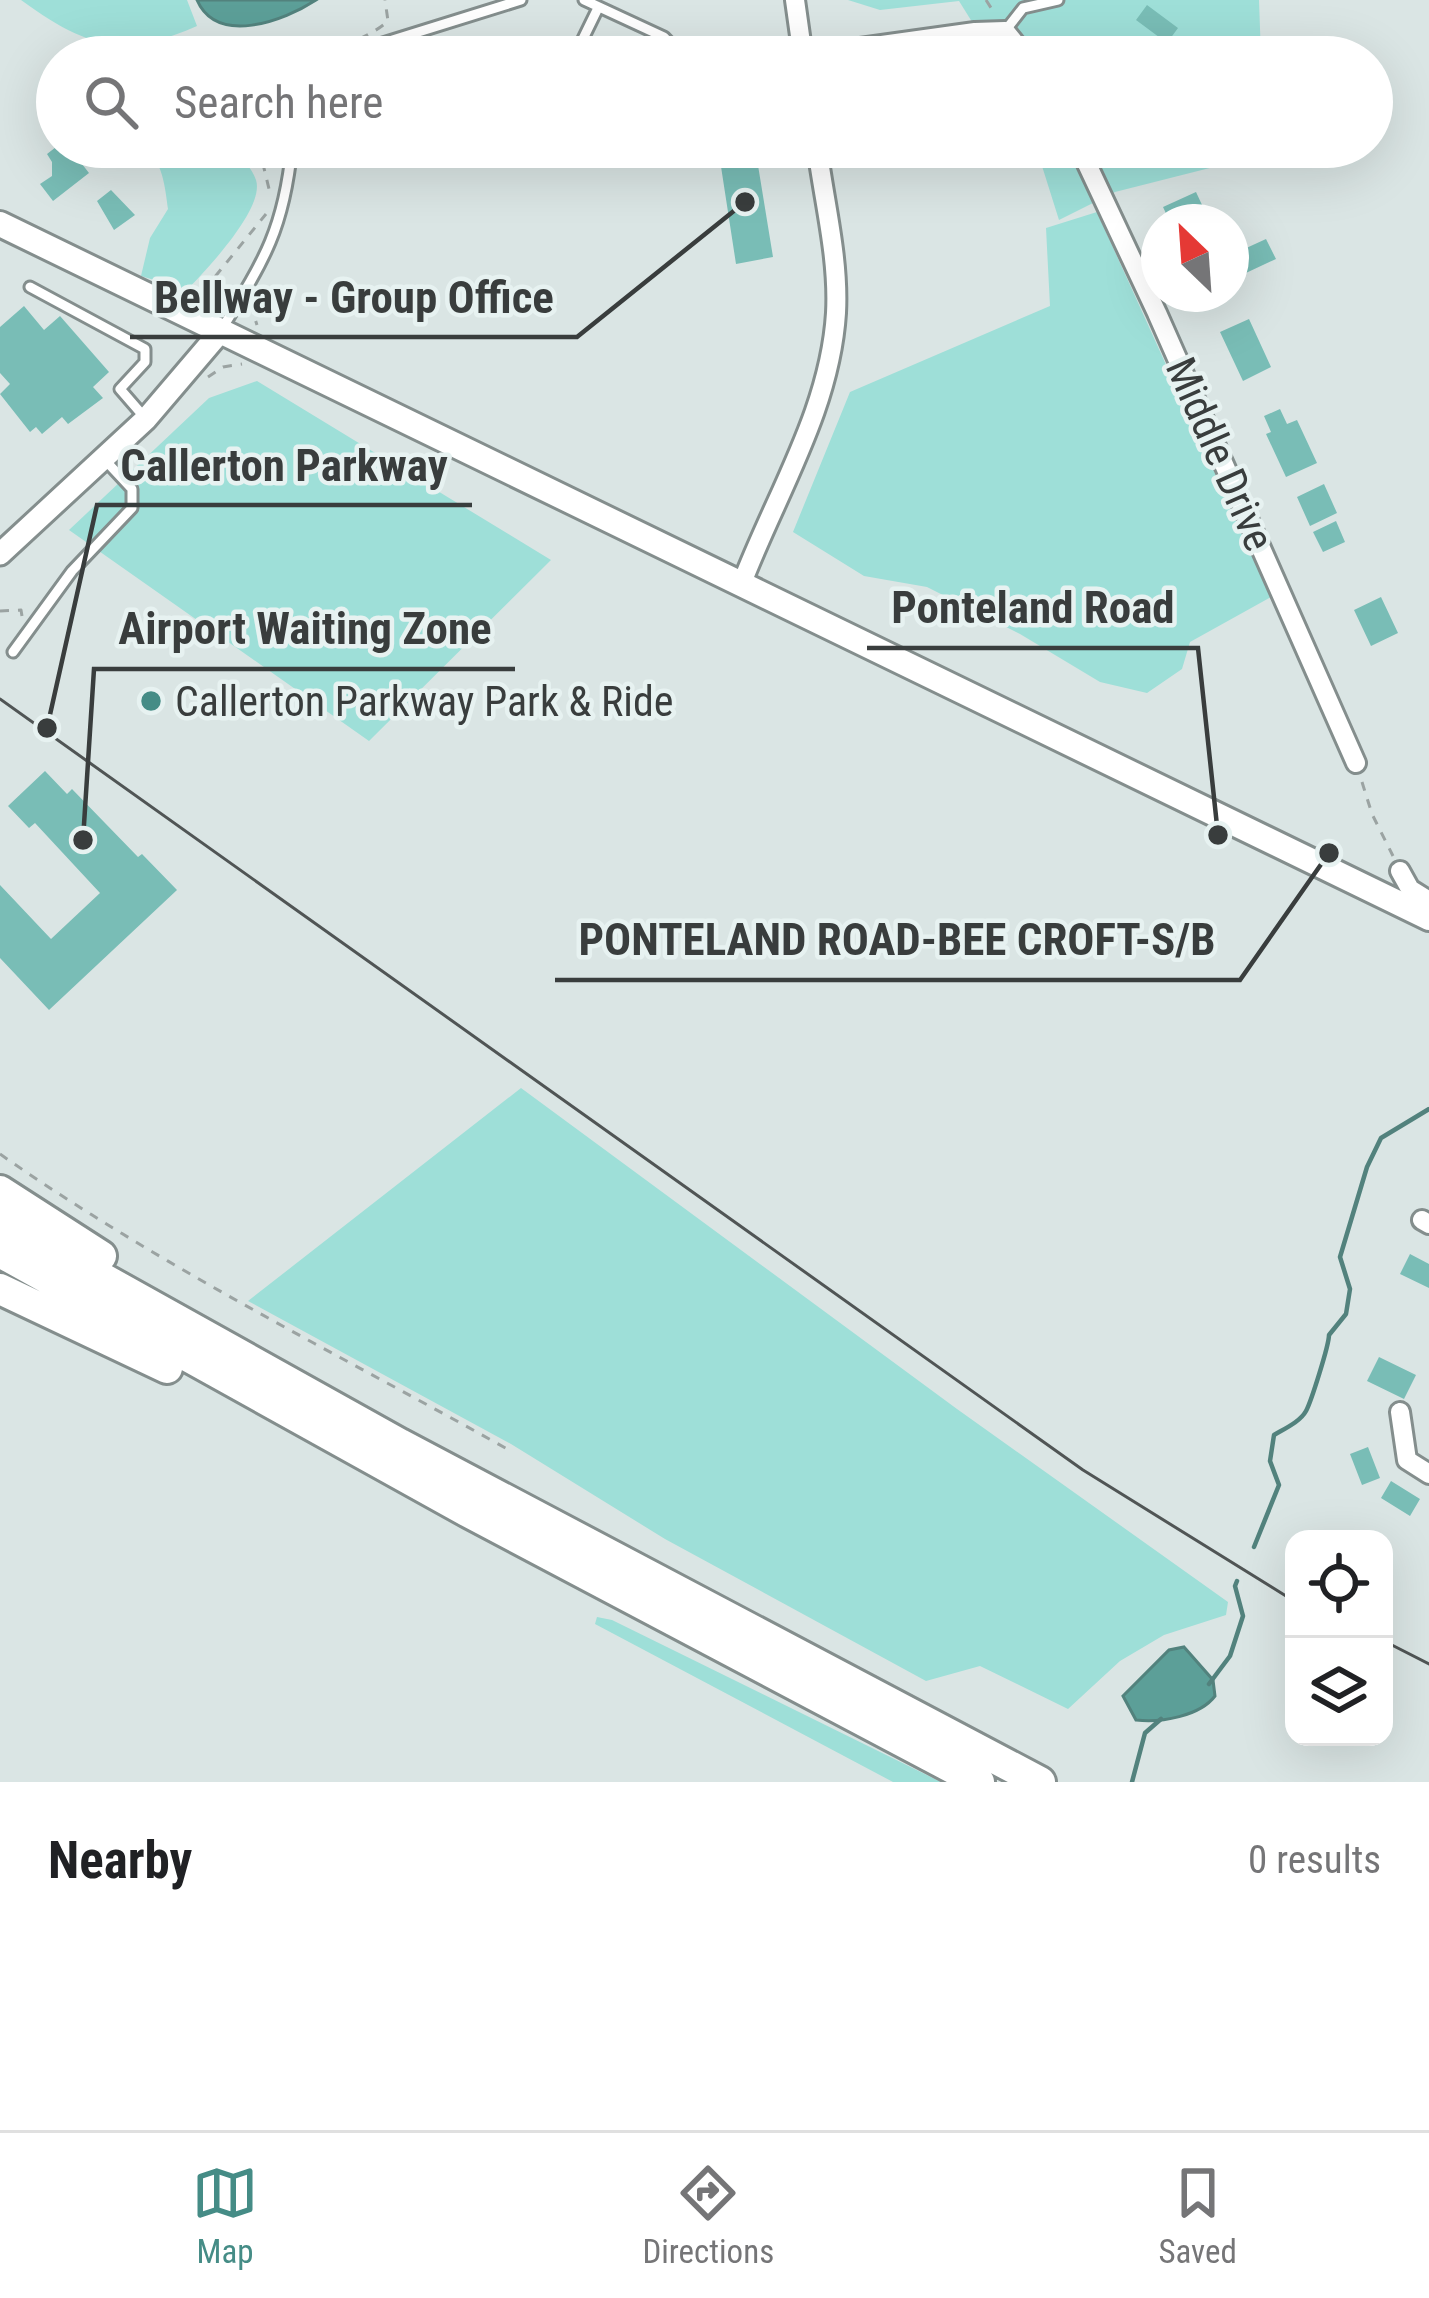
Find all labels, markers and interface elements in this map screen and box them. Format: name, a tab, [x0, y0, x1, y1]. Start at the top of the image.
search box	[36, 36, 1393, 168]
icon: search	[78, 69, 144, 135]
text: Search here	[174, 76, 383, 129]
north arrow	[1141, 204, 1249, 312]
callout: Bellway - Group Office	[130, 256, 577, 337]
text: Bellway - Group Office	[154, 271, 554, 324]
street label: Middle Drive	[1156, 350, 1284, 558]
callout: Callerton Parkway	[97, 424, 472, 505]
text: Callerton Parkway	[120, 439, 448, 492]
callout: Ponteland Road	[867, 567, 1198, 648]
text: Ponteland Road	[891, 581, 1175, 634]
callout: Airport Waiting Zone	[94, 588, 515, 669]
text: Airport Waiting Zone	[118, 602, 492, 655]
place label: Callerton Parkway Park & Ride	[175, 677, 673, 726]
marker: Callerton Parkway Park & Ride	[138, 688, 164, 714]
callout: PONTELAND ROAD-BEE CROFT-S/B	[555, 899, 1240, 980]
text: PONTELAND ROAD-BEE CROFT-S/B	[579, 913, 1215, 966]
map controls	[1285, 1530, 1393, 1746]
button: locate	[1285, 1530, 1393, 1638]
button: layers	[1285, 1638, 1393, 1746]
text: Nearby	[48, 1831, 192, 1890]
text: 0 results	[1248, 1837, 1381, 1883]
tab: Map	[192, 2160, 258, 2271]
tab: Directions	[642, 2160, 774, 2271]
tab: Saved	[1158, 2160, 1237, 2271]

